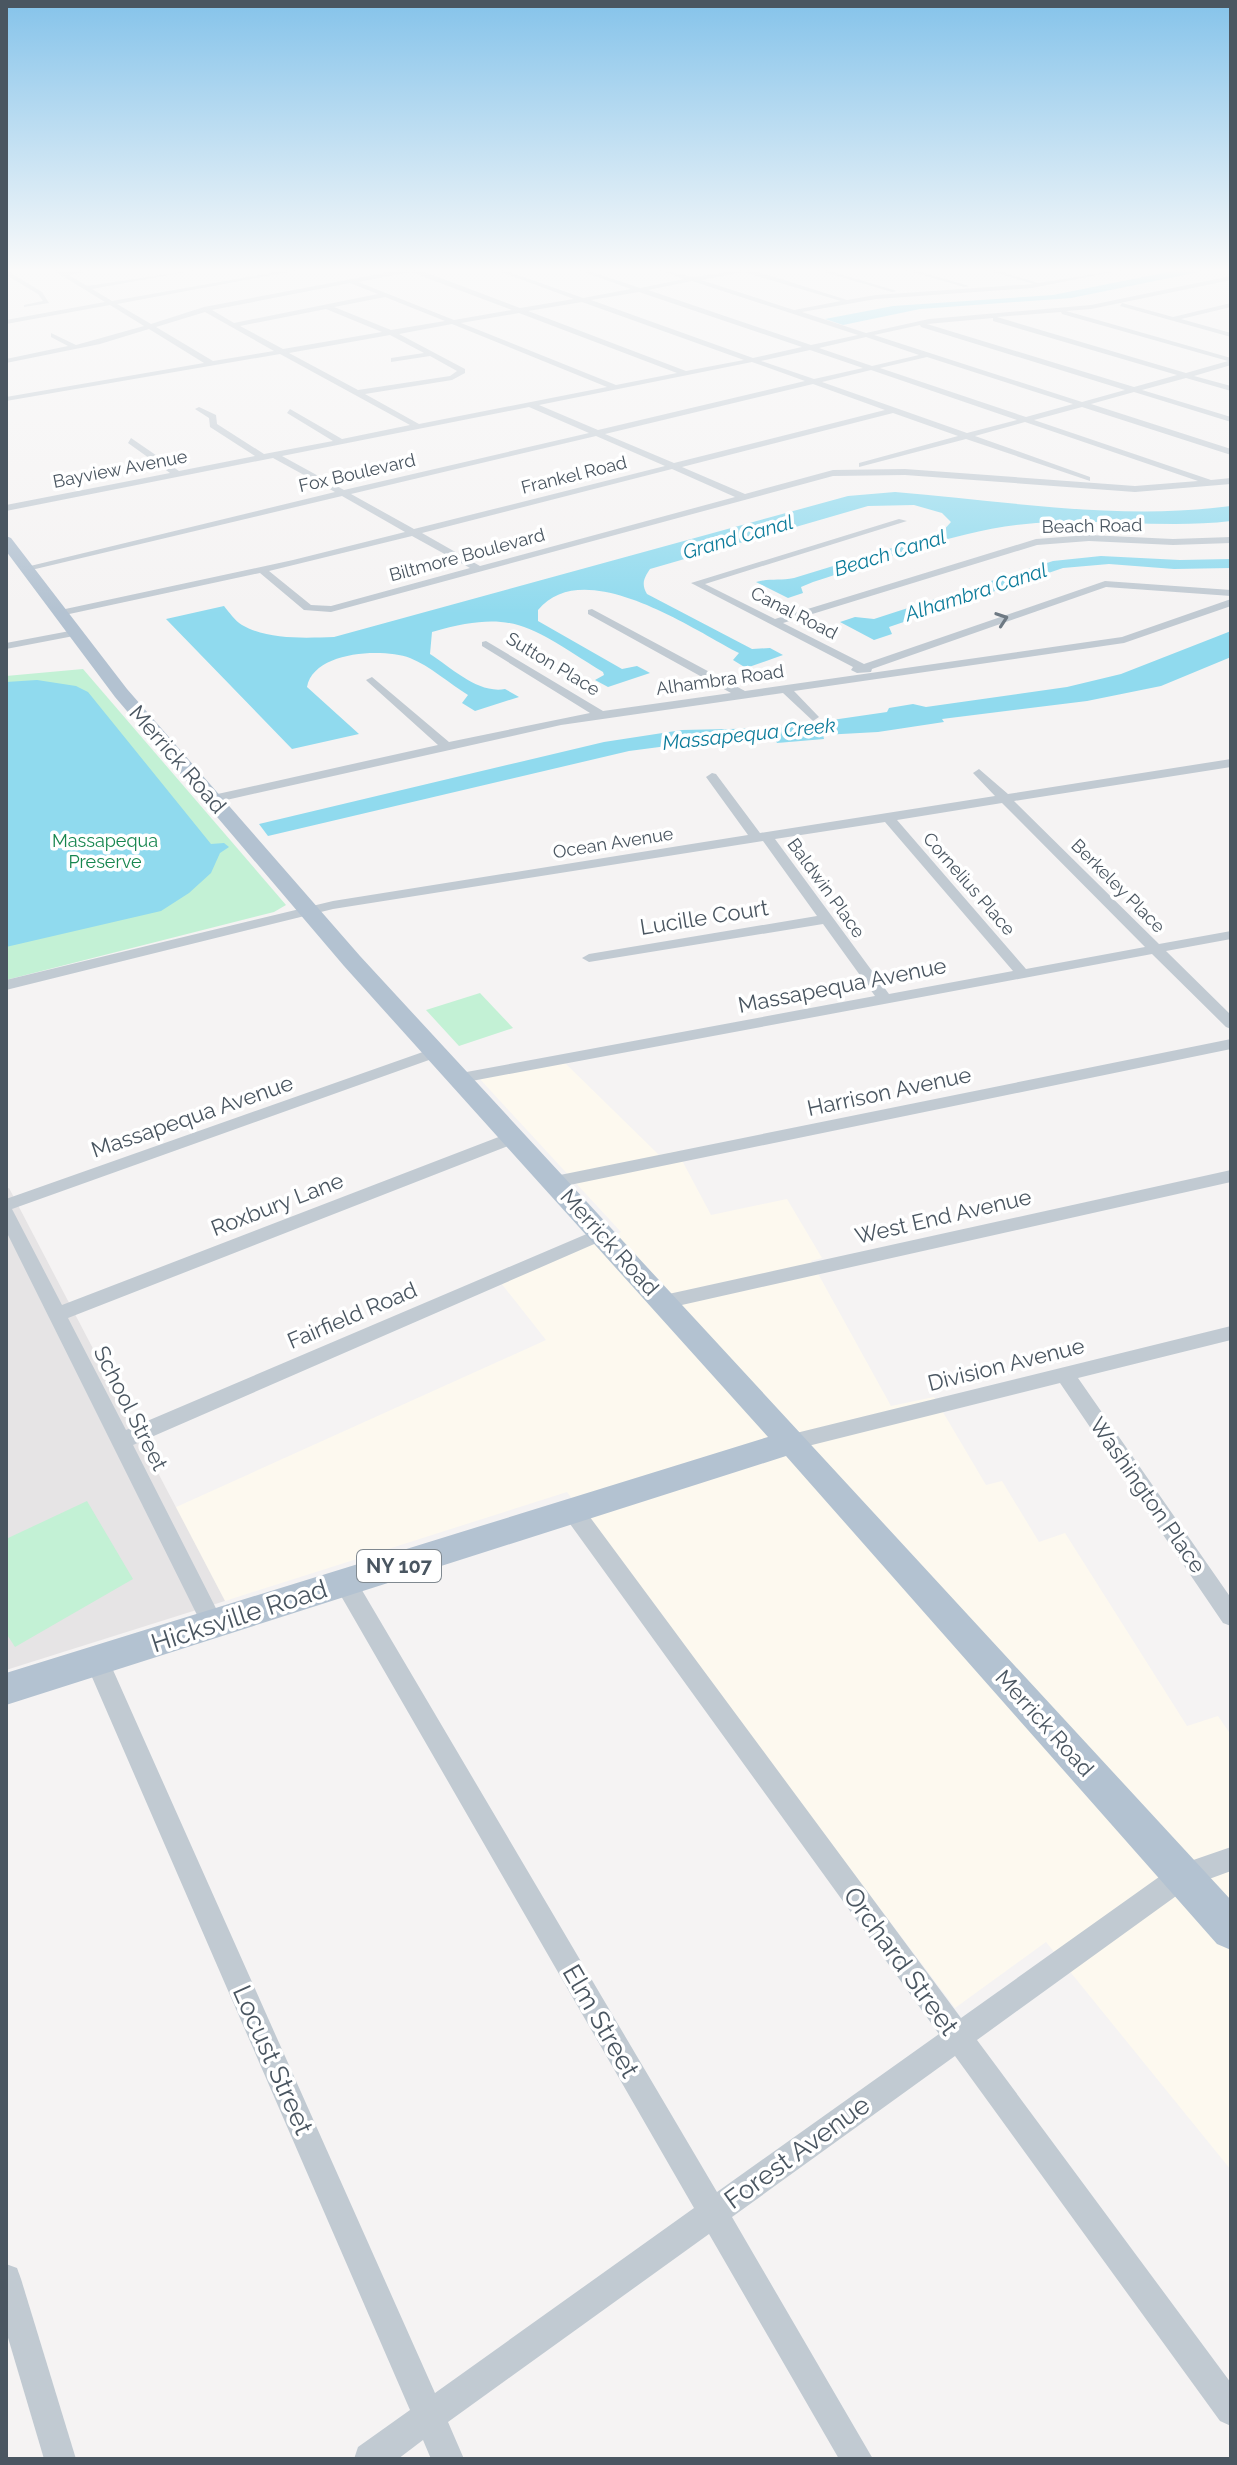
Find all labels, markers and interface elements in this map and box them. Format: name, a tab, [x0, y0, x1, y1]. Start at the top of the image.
street label: Bayview Avenue	[51, 445, 189, 492]
street label: Fox Boulevard	[297, 449, 417, 496]
street label: Frankel Road	[519, 451, 629, 498]
water label: Grand Canal	[680, 510, 796, 564]
street label: Beach Road	[1042, 514, 1142, 537]
street label: Biltmore Boulevard	[387, 524, 547, 585]
water label: Beach Canal	[831, 525, 949, 581]
water label: Alhambra Canal	[901, 558, 1050, 627]
street label: Canal Road	[747, 582, 841, 643]
one-way arrow	[994, 613, 1008, 629]
street label: Sutton Place	[503, 627, 604, 700]
street label: Alhambra Road	[655, 660, 785, 699]
street label: Merrick Road	[124, 700, 232, 818]
water label: Massapequa Creek	[661, 713, 837, 755]
street label: Ocean Avenue	[551, 823, 675, 862]
street label: Cornelius Place	[919, 828, 1020, 940]
park label: Massapequa Preserve	[52, 830, 158, 872]
street label: Baldwin Place	[783, 834, 870, 942]
street label: Berkeley Place	[1067, 834, 1170, 937]
street label: Lucille Court	[638, 894, 771, 940]
street label: Massapequa Avenue	[736, 952, 948, 1018]
street label: Harrison Avenue	[805, 1061, 973, 1121]
street label: Massapequa Avenue	[88, 1069, 296, 1163]
street label: Roxbury Lane	[207, 1167, 347, 1241]
street label: Merrick Road	[555, 1183, 665, 1301]
street label: West End Avenue	[852, 1183, 1034, 1249]
street label: Fairfield Road	[283, 1276, 421, 1354]
street label: Division Avenue	[925, 1332, 1087, 1396]
street label: School Street	[88, 1341, 174, 1475]
street label: Washington Place	[1085, 1412, 1211, 1578]
road number: NY 107	[357, 1550, 441, 1582]
street label: Hicksville Road	[147, 1573, 331, 1659]
street label: Merrick Road	[990, 1664, 1100, 1782]
street label: Orchard Street	[837, 1881, 965, 2041]
street label: Elm Street	[557, 1959, 646, 2083]
street label: Locust Street	[227, 1981, 319, 2139]
street label: Forest Avenue	[719, 2089, 875, 2215]

